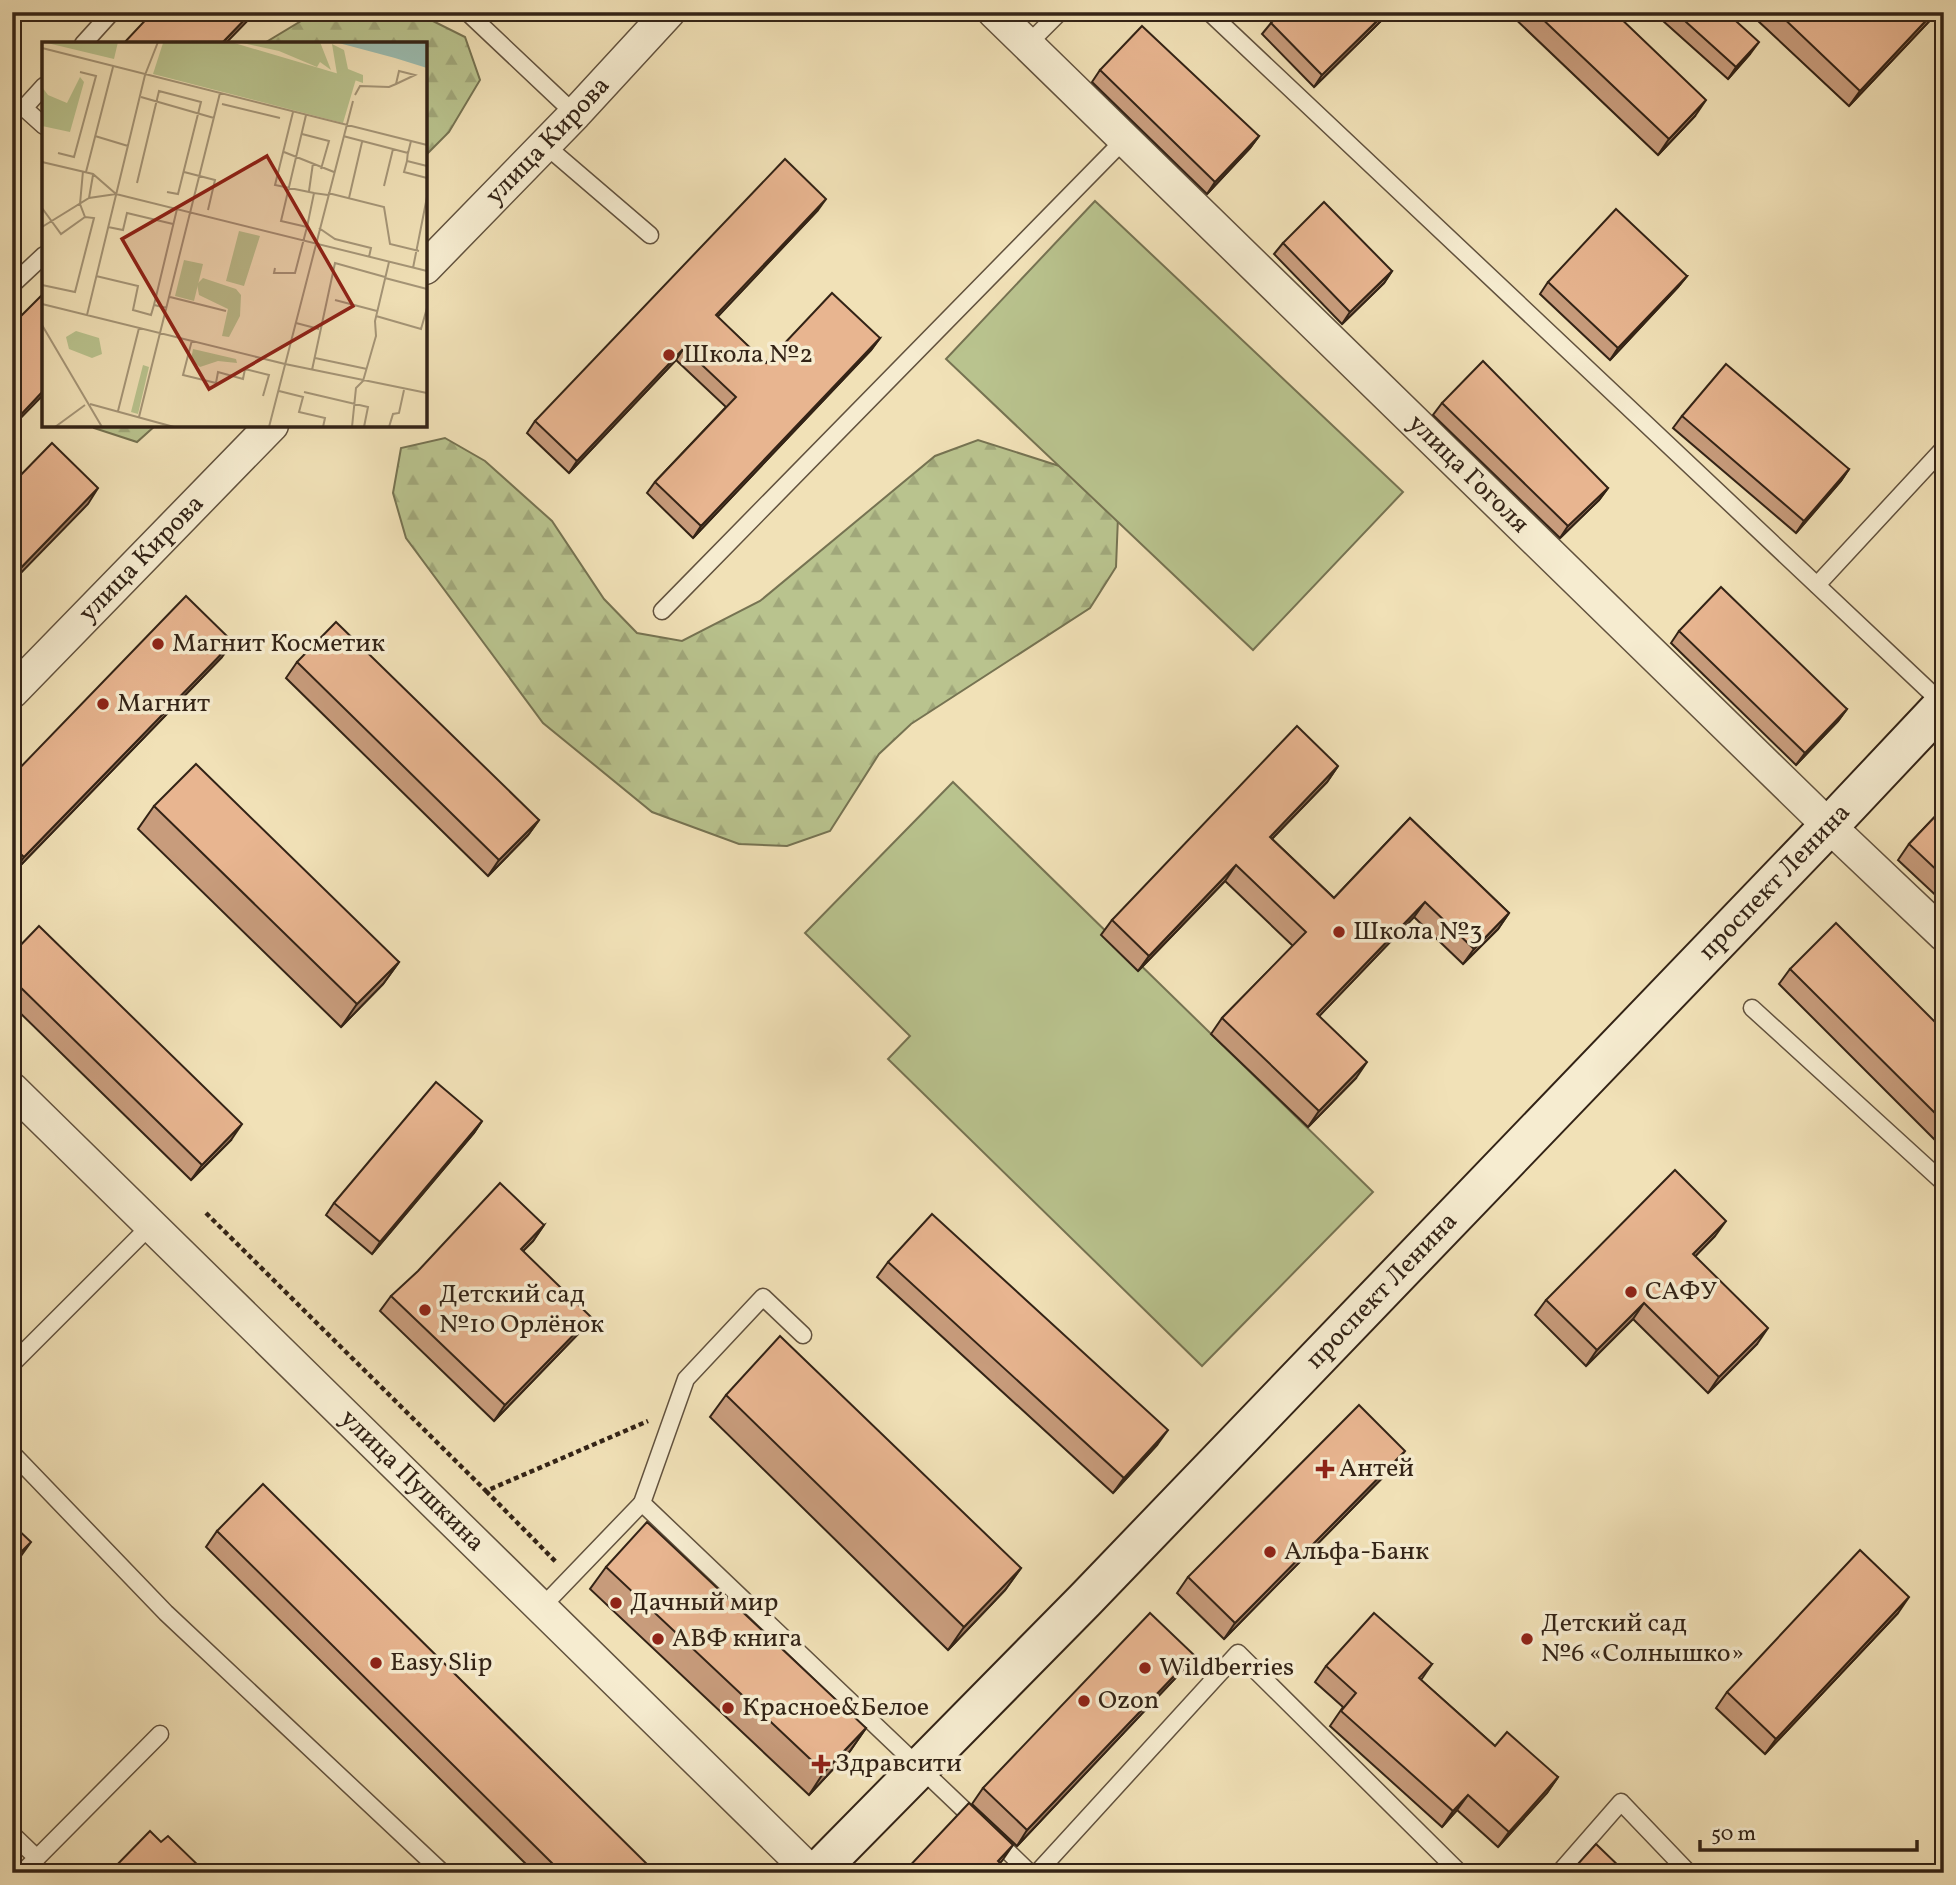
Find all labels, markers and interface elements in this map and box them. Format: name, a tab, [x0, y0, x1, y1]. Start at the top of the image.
inset map	[42, 42, 427, 427]
street label: улица Кирова	[478, 69, 619, 213]
place label: Школа №2	[683, 337, 813, 373]
marker: Школа №2	[661, 347, 677, 363]
street label: улица Гоголя	[1399, 406, 1537, 542]
street label: улица Кирова	[71, 487, 213, 631]
place label: Магнит Косметик	[172, 626, 385, 662]
marker: Магнит Косметик	[150, 636, 166, 652]
place label: Магнит	[117, 686, 210, 722]
marker: Магнит	[95, 696, 111, 712]
street label: проспект Ленина	[1691, 796, 1859, 969]
place label: Школа №3	[1353, 914, 1483, 950]
marker: Школа №3	[1331, 924, 1347, 940]
street label: проспект Ленина	[1298, 1204, 1466, 1377]
place label: САФУ	[1645, 1274, 1717, 1310]
place label: Детский сад №10 Орлёнок	[439, 1277, 604, 1343]
marker: САФУ	[1623, 1284, 1639, 1300]
marker: Детский сад №10 Орлёнок	[417, 1302, 433, 1318]
street label: улица Пушкина	[331, 1401, 493, 1560]
place label: Антей	[1339, 1451, 1414, 1487]
marker: Антей	[1317, 1461, 1333, 1477]
place label: Альфа-Банк	[1284, 1534, 1429, 1570]
marker: Альфа-Банк	[1262, 1544, 1278, 1560]
place label: Дачный мир	[630, 1585, 779, 1621]
marker: Дачный мир	[608, 1595, 624, 1611]
place label: Детский сад №6 «Солнышко»	[1541, 1606, 1744, 1672]
place label: АВФ книга	[672, 1621, 802, 1657]
marker: АВФ книга	[650, 1631, 666, 1647]
marker: Детский сад №6 «Солнышко»	[1519, 1631, 1535, 1647]
place label: Easy Slip	[390, 1645, 493, 1681]
place label: Wildberries	[1159, 1650, 1294, 1686]
marker: Easy Slip	[368, 1655, 384, 1671]
marker: Wildberries	[1137, 1660, 1153, 1676]
place label: Ozon	[1098, 1683, 1159, 1719]
place label: Красное&Белое	[742, 1690, 929, 1726]
marker: Ozon	[1076, 1693, 1092, 1709]
marker: Красное&Белое	[720, 1700, 736, 1716]
place label: Здравсити	[835, 1746, 962, 1782]
marker: Здравсити	[813, 1756, 829, 1772]
scale bar	[1700, 1808, 1918, 1852]
text: 50 m	[1711, 1820, 1756, 1849]

